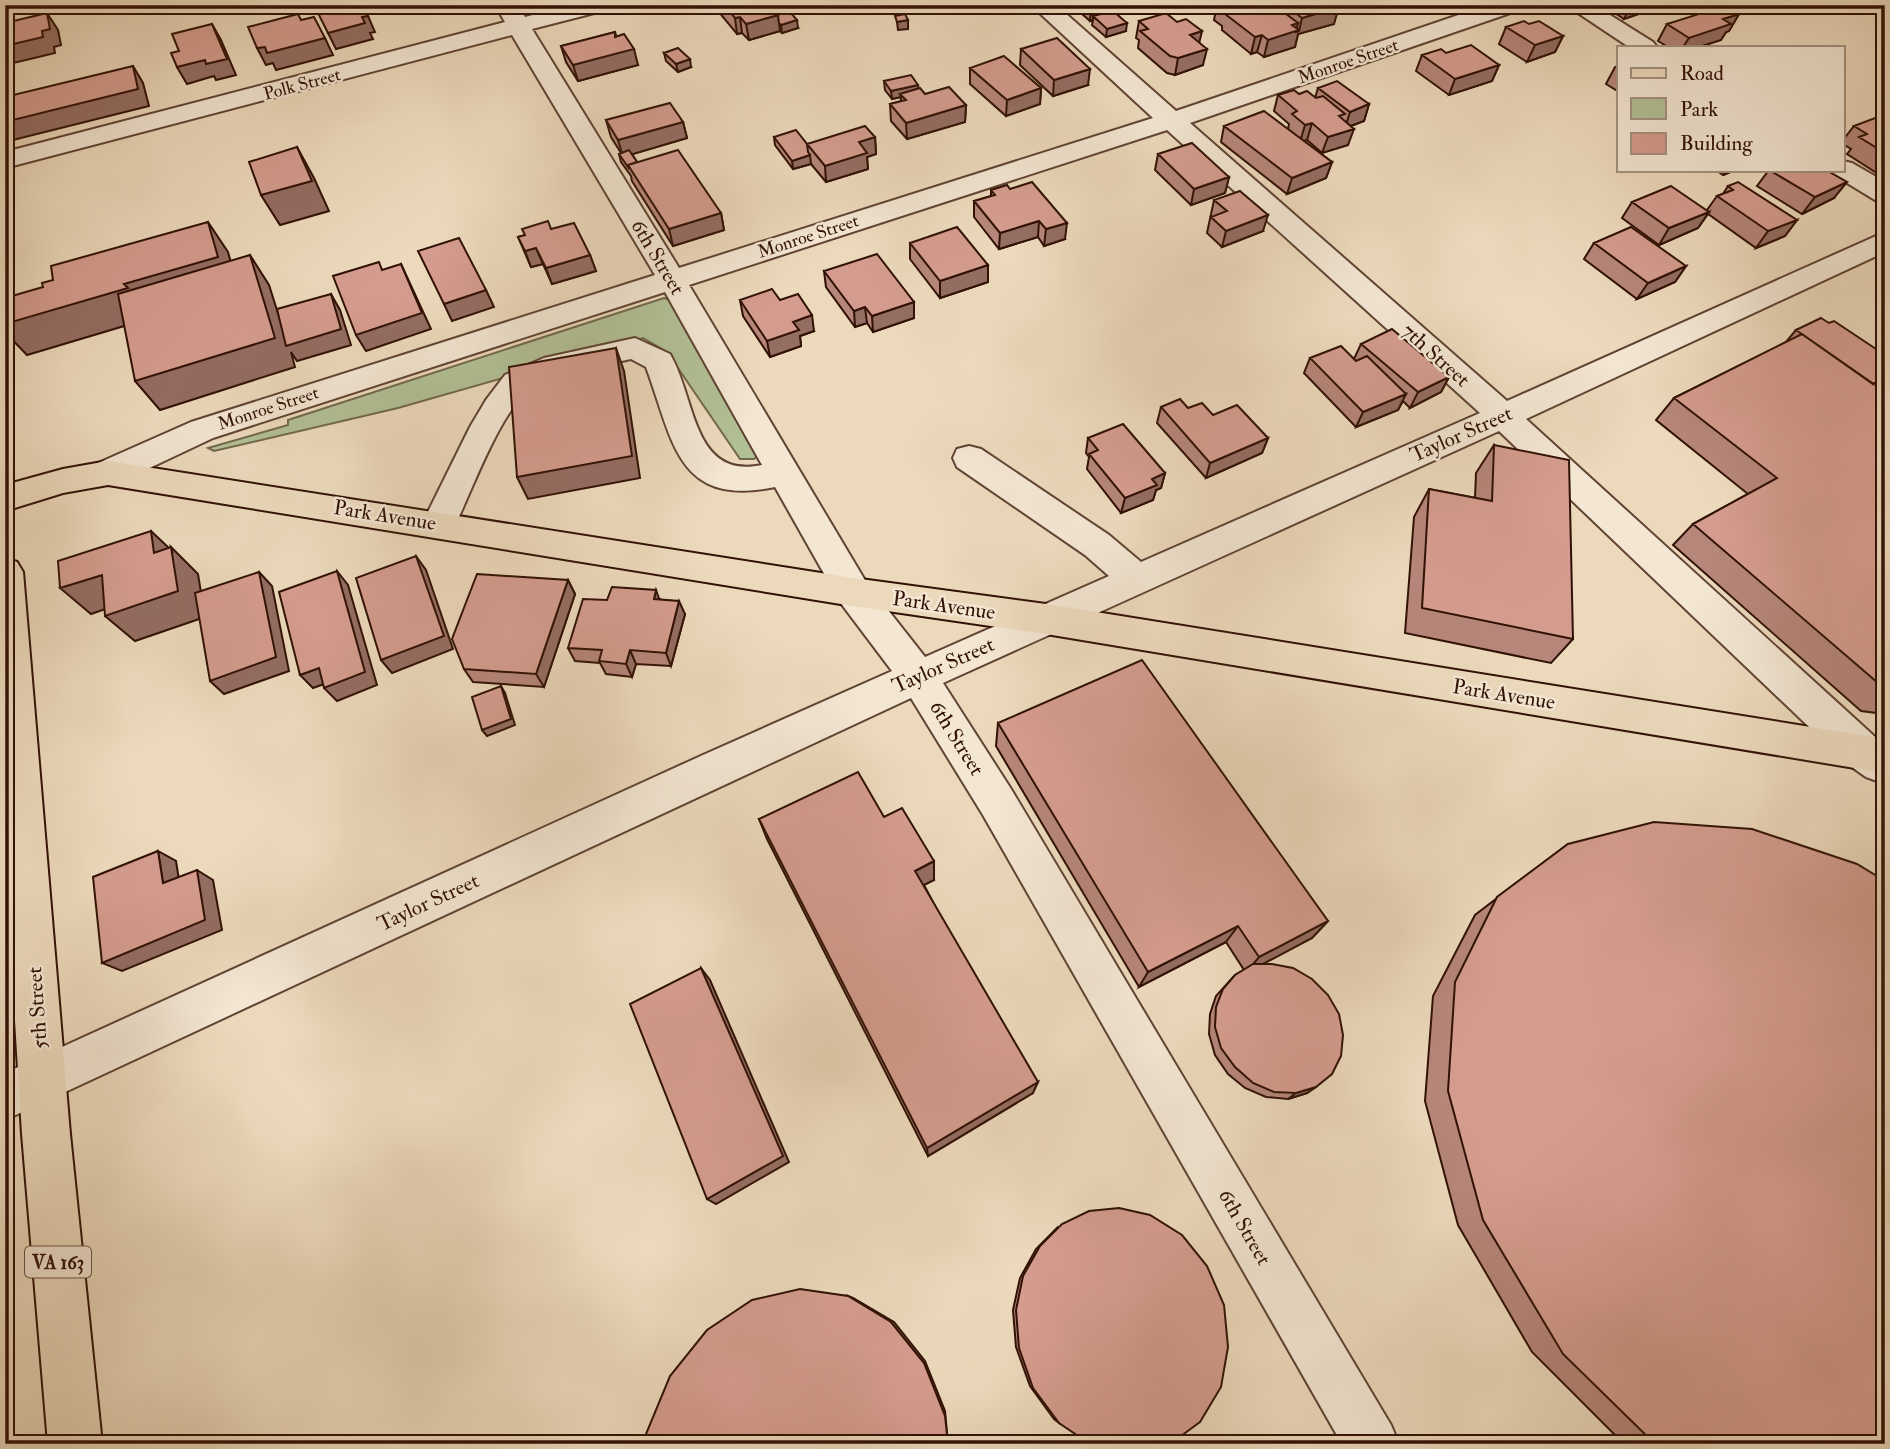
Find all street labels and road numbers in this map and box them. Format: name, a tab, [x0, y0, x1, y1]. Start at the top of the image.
street label: Monroe Street	[1295, 33, 1402, 89]
street label: Polk Street	[261, 63, 343, 106]
street label: Monroe Street	[755, 209, 862, 264]
street label: 6th Street	[625, 215, 691, 300]
street label: 7th Street	[1396, 318, 1475, 393]
street label: Monroe Street	[215, 381, 322, 436]
street label: Taylor Street	[1406, 400, 1517, 469]
street label: Park Avenue	[332, 494, 438, 537]
street label: Park Avenue	[891, 585, 997, 626]
street label: Taylor Street	[888, 631, 999, 700]
street label: Park Avenue	[1451, 673, 1557, 716]
street label: 6th Street	[923, 696, 990, 781]
street label: Taylor Street	[373, 867, 484, 938]
street label: 5th Street	[21, 966, 54, 1050]
street label: 6th Street	[1212, 1184, 1277, 1270]
road number: VA 163	[25, 1246, 91, 1278]

